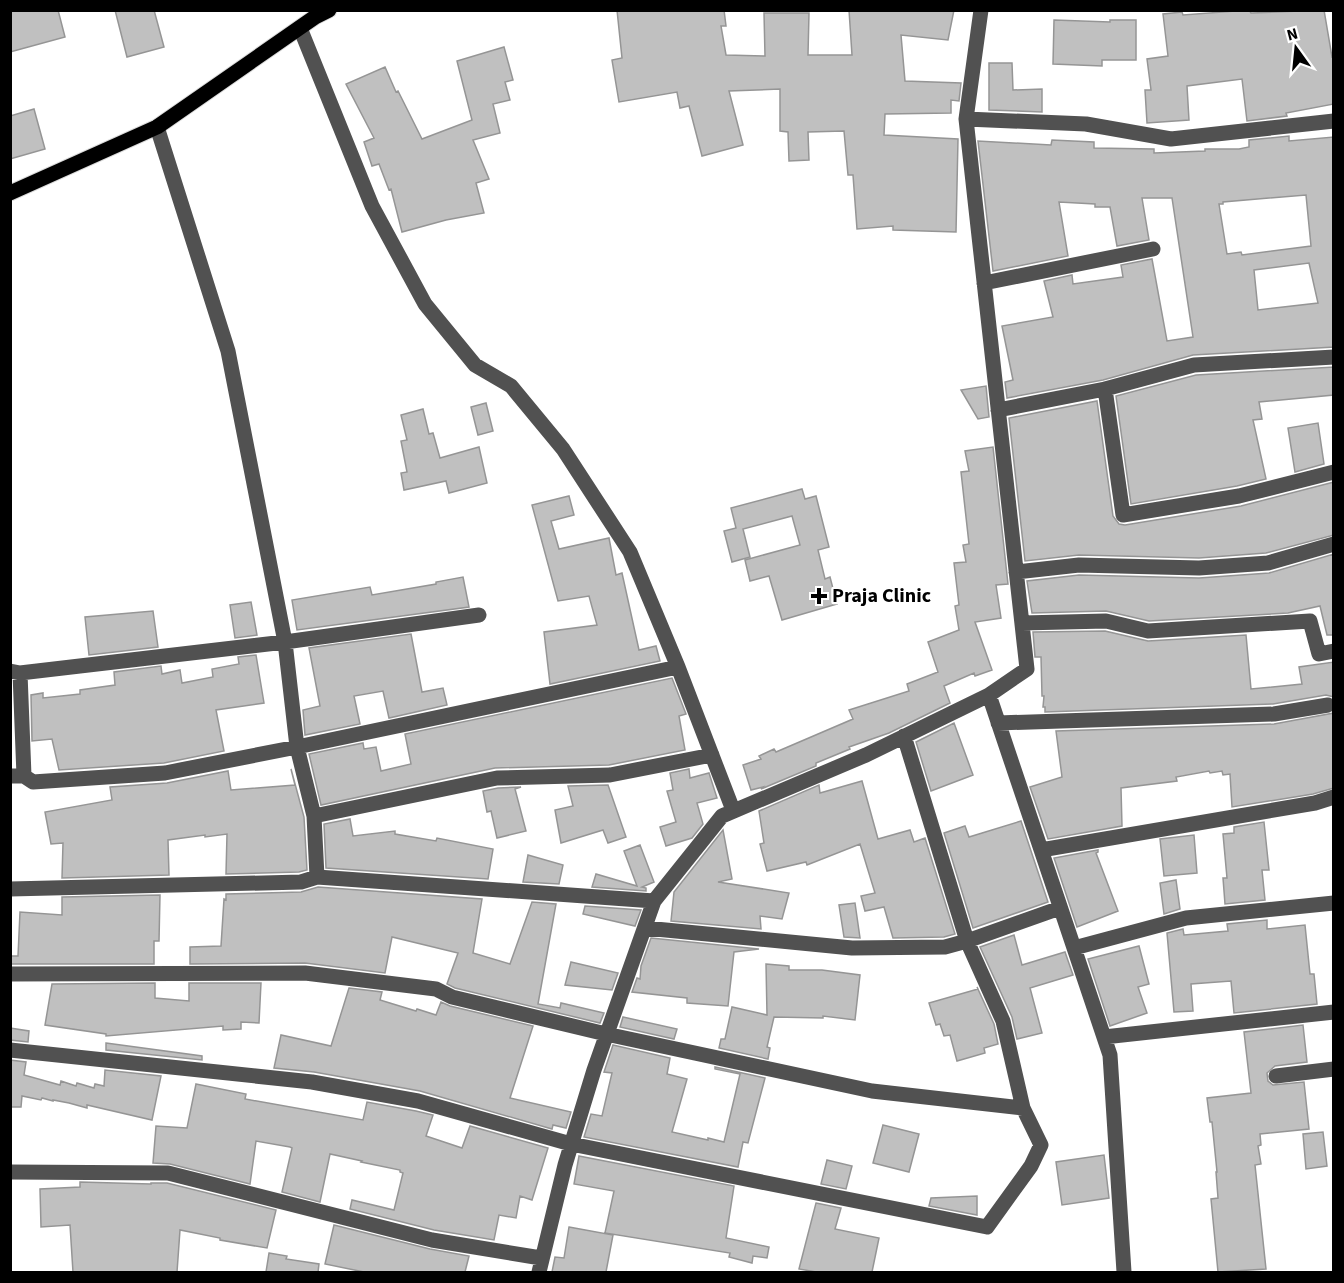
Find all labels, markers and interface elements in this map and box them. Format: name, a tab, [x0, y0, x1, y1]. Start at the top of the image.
north arrow	[1266, 18, 1326, 78]
text: N	[1284, 22, 1300, 46]
place label: Praja Clinic	[832, 582, 931, 610]
marker: Praja Clinic	[810, 587, 828, 605]

